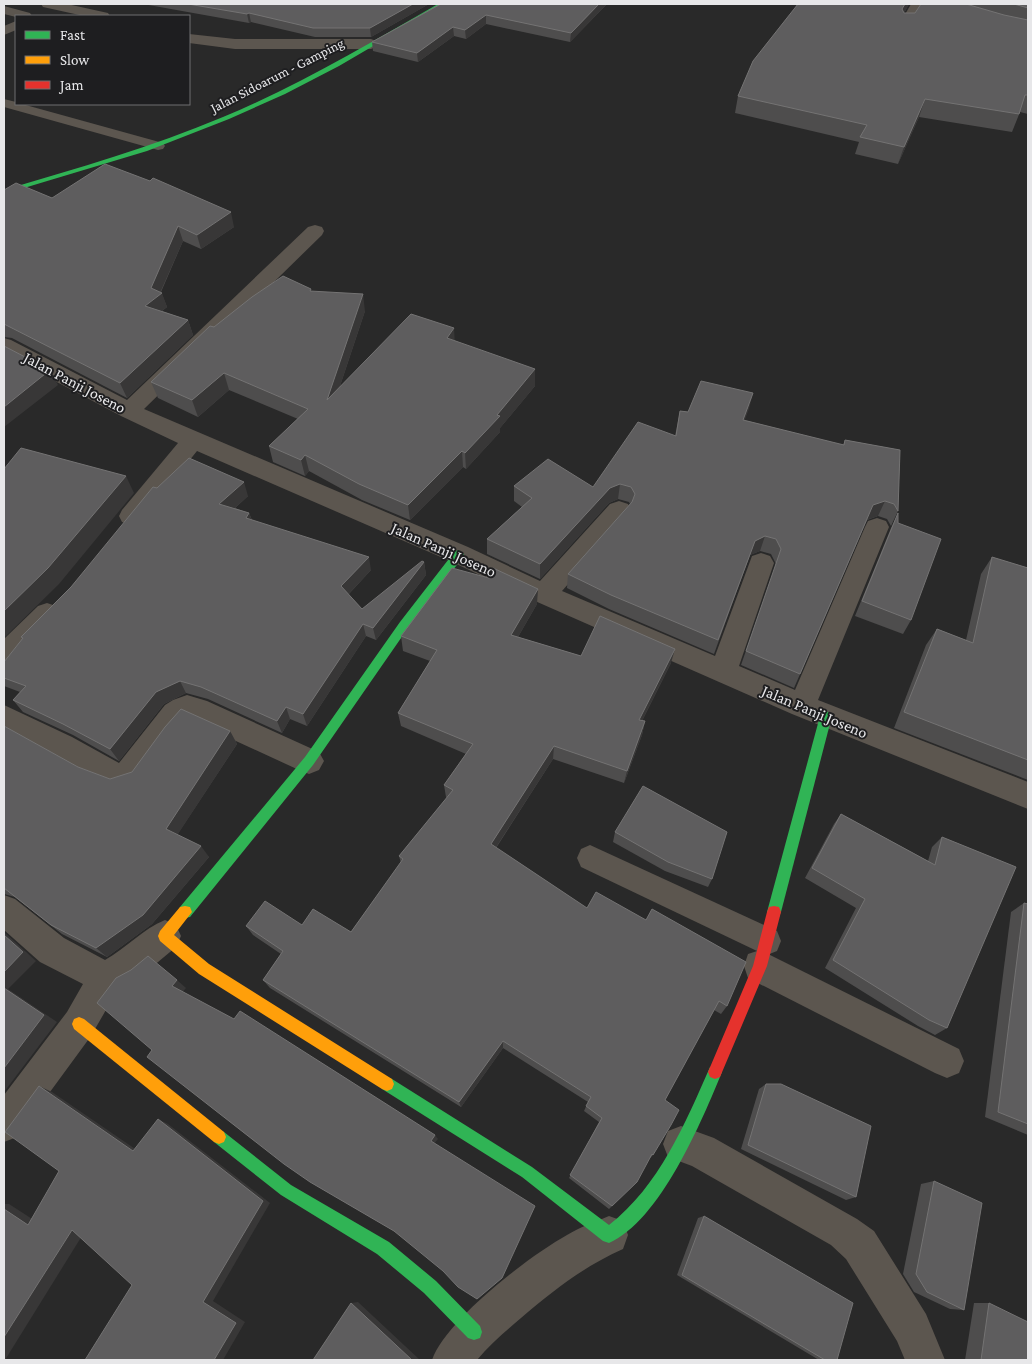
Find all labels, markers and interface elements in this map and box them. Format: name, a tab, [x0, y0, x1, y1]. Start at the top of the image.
legend	[15, 15, 190, 105]
text: Fast	[60, 27, 86, 43]
street label: Jalan Sidoarum - Gamping	[206, 34, 347, 117]
text: Slow	[60, 52, 90, 68]
text: Jam	[58, 77, 83, 94]
street label: Jalan Panji Joseno	[19, 348, 129, 417]
street label: Jalan Panji Joseno	[387, 518, 499, 581]
street label: Jalan Panji Joseno	[757, 681, 870, 742]

